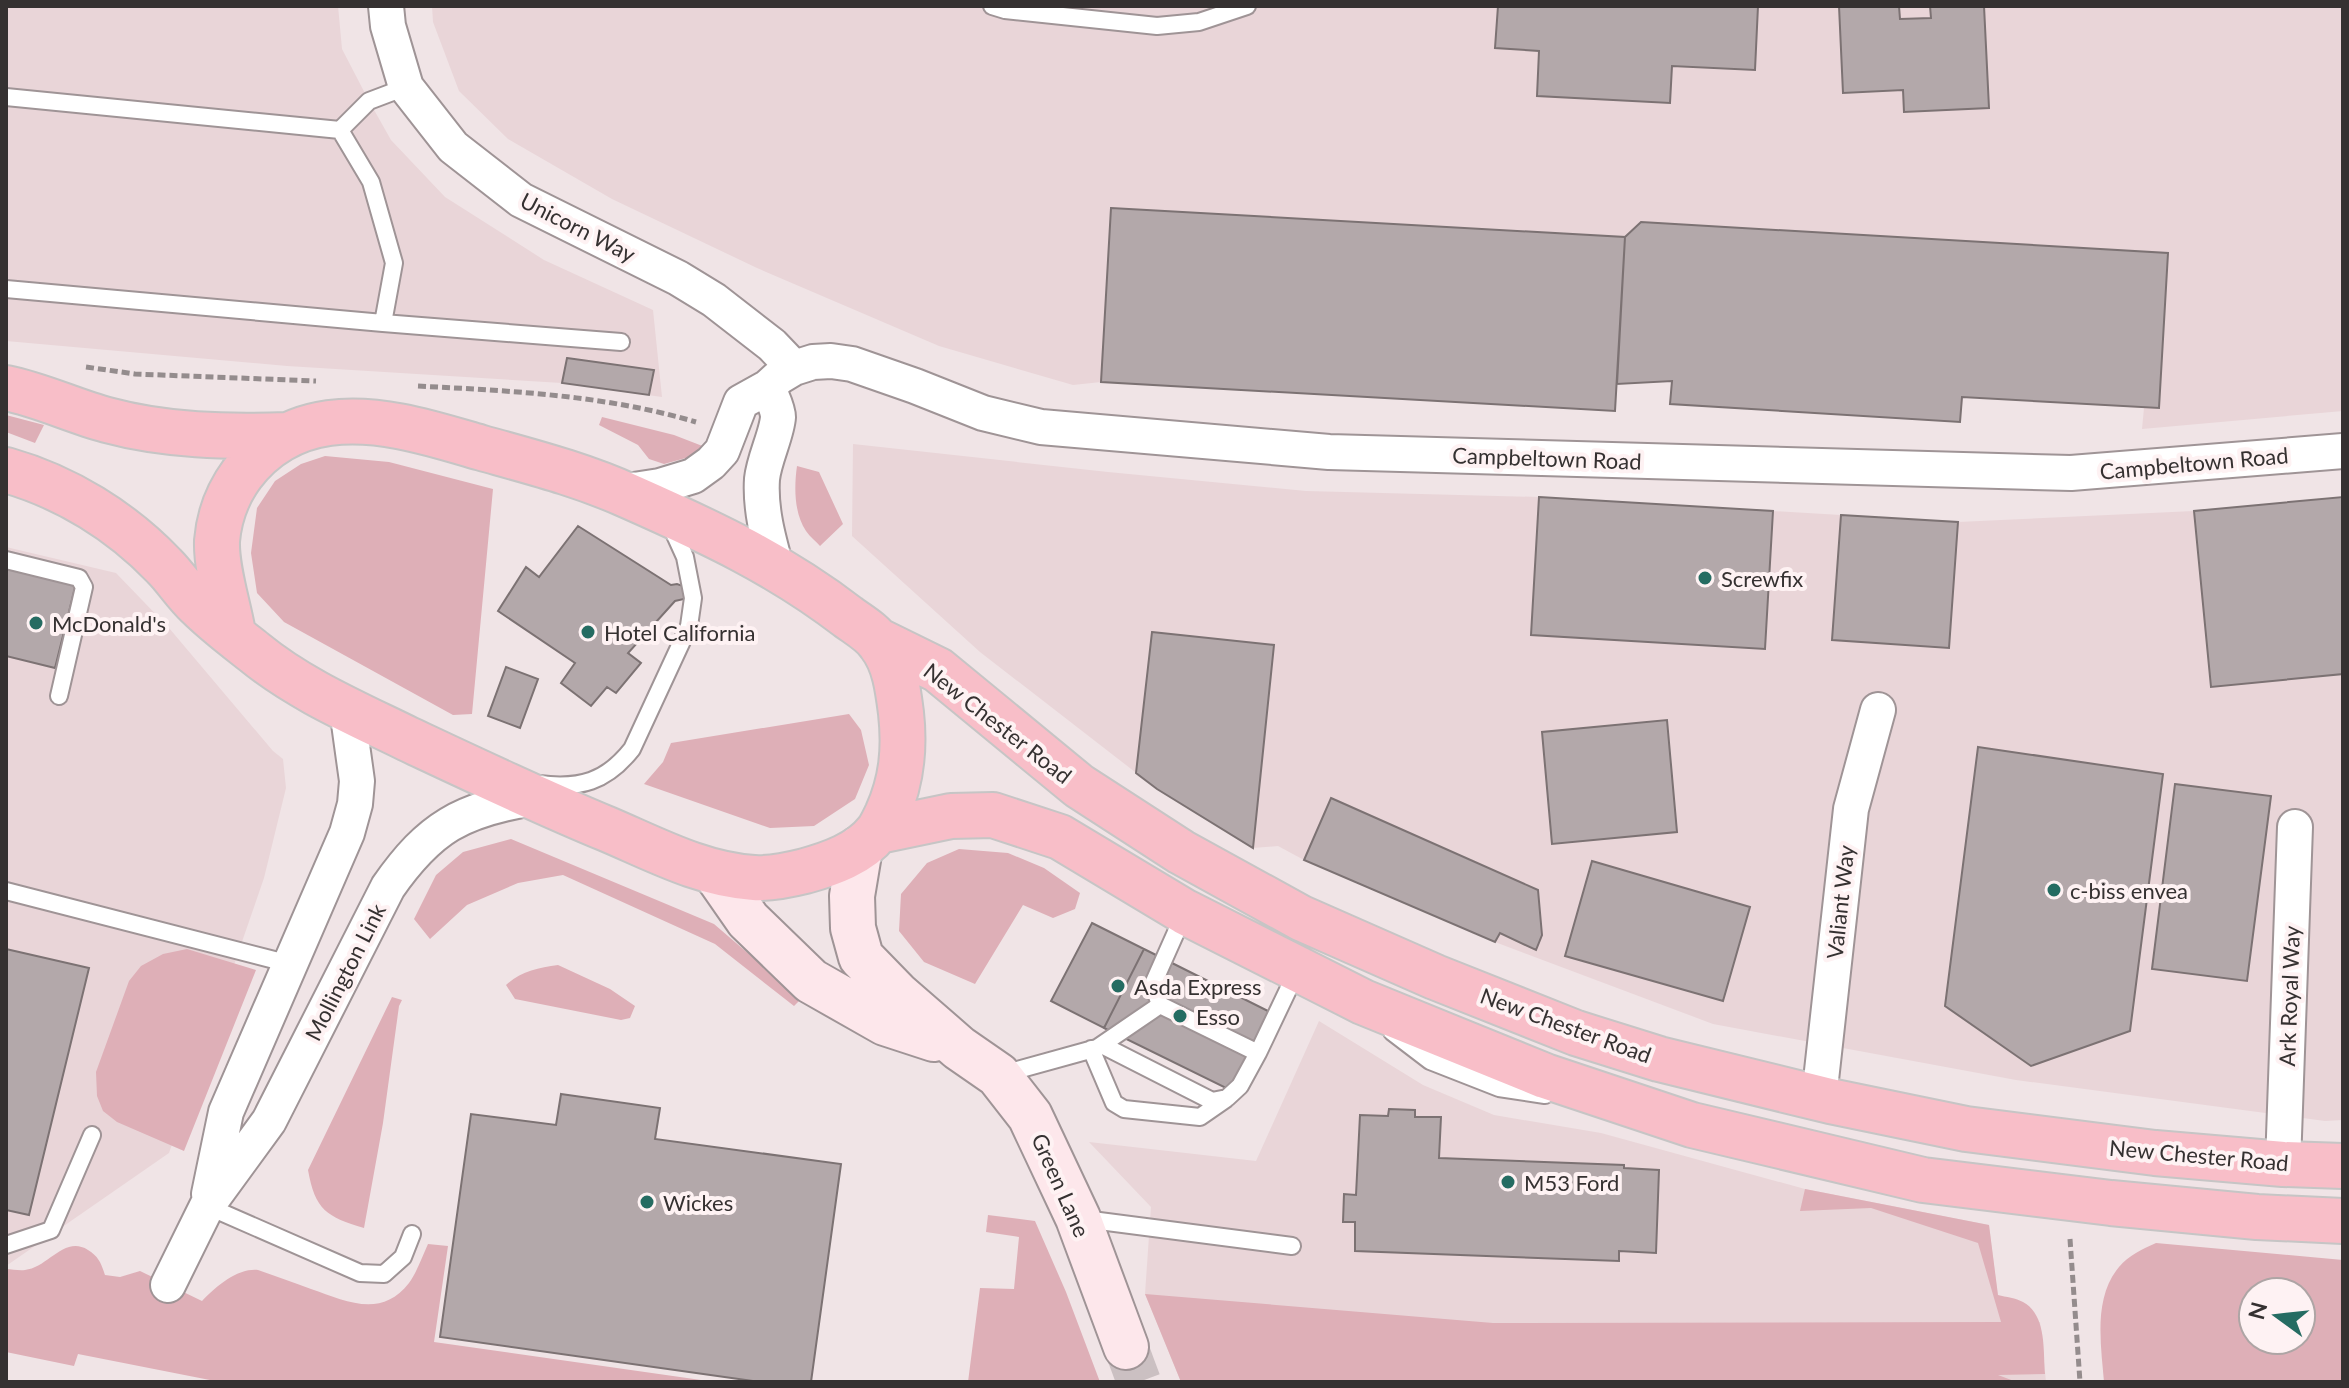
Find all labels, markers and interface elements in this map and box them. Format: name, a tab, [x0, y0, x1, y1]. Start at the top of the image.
street label: Unicorn Way	[516, 187, 641, 268]
street label: Campbeltown Road	[1452, 441, 1642, 475]
street label: Campbeltown Road	[2099, 441, 2289, 485]
place label: Screwfix	[1721, 565, 1803, 592]
marker: Screwfix	[1696, 569, 1714, 587]
place label: McDonald's	[52, 610, 166, 637]
marker: McDonald's	[27, 614, 45, 632]
place label: Hotel California	[604, 619, 755, 646]
marker: Hotel California	[579, 623, 597, 641]
street label: New Chester Road	[919, 657, 1077, 789]
street label: Valiant Way	[1821, 843, 1859, 960]
place label: c-biss envea	[2070, 877, 2188, 904]
marker: c-biss envea	[2045, 881, 2063, 899]
street label: Mollington Link	[299, 898, 391, 1045]
street label: Ark Royal Way	[2273, 924, 2305, 1067]
place label: Asda Express	[1134, 973, 1262, 1000]
marker: Asda Express	[1109, 977, 1127, 995]
street label: New Chester Road	[1477, 982, 1655, 1068]
place label: Esso	[1196, 1003, 1240, 1030]
marker: Esso	[1171, 1007, 1189, 1025]
street label: Green Lane	[1026, 1129, 1096, 1241]
street label: New Chester Road	[2108, 1134, 2290, 1176]
place label: M53 Ford	[1524, 1169, 1619, 1196]
marker: M53 Ford	[1499, 1173, 1517, 1191]
place label: Wickes	[663, 1189, 733, 1216]
marker: Wickes	[638, 1193, 656, 1211]
north arrow	[2237, 1276, 2317, 1356]
text: N	[2242, 1299, 2272, 1322]

